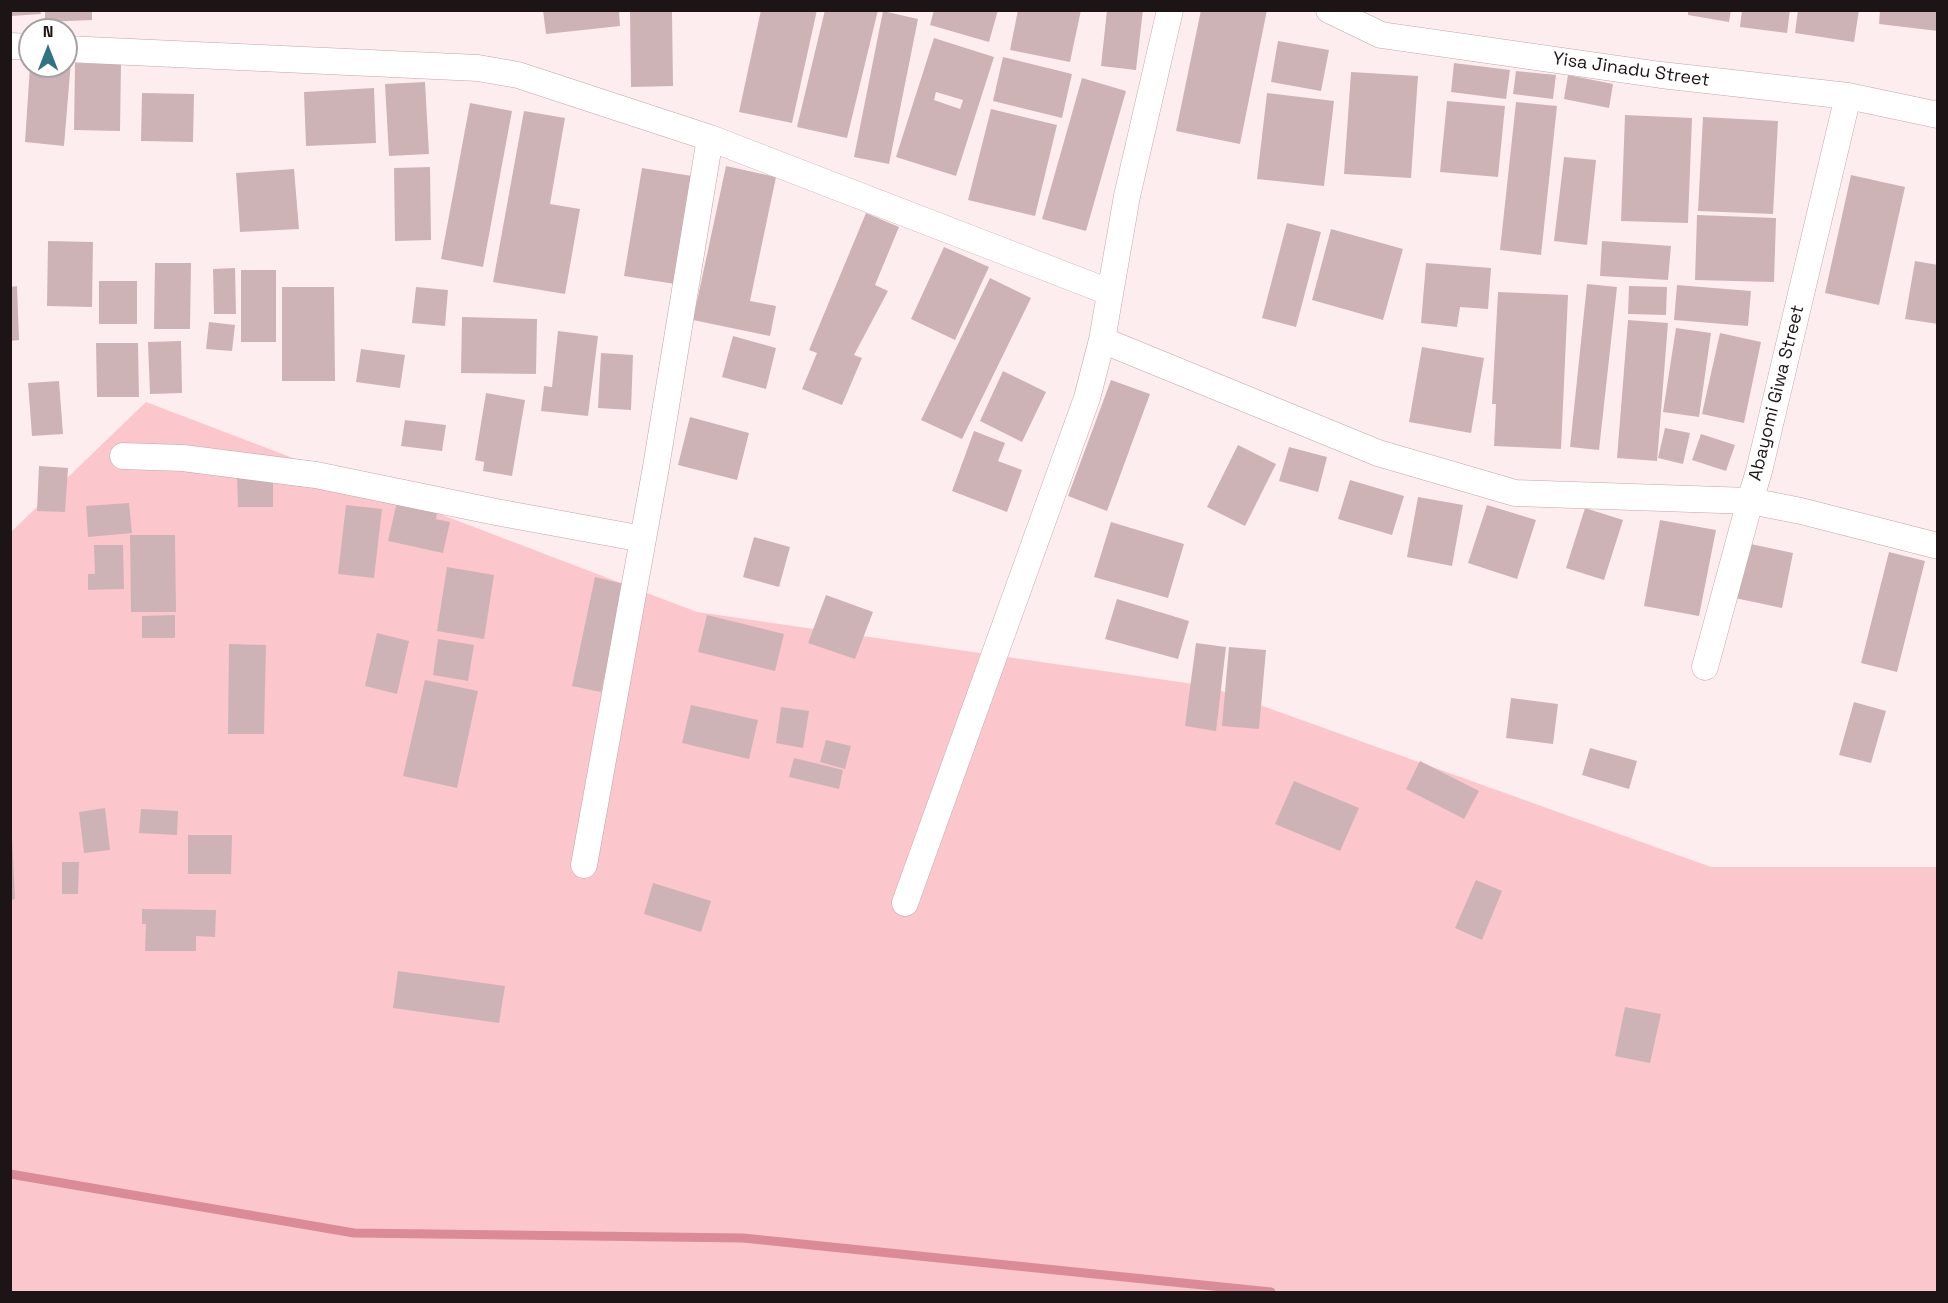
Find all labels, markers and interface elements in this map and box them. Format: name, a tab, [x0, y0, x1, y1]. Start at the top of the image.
north arrow	[18, 18, 78, 78]
text: N	[43, 21, 53, 42]
street label: Yisa Jinadu Street	[1551, 48, 1711, 92]
street label: Abayomi Giwa Street	[1745, 303, 1809, 483]

